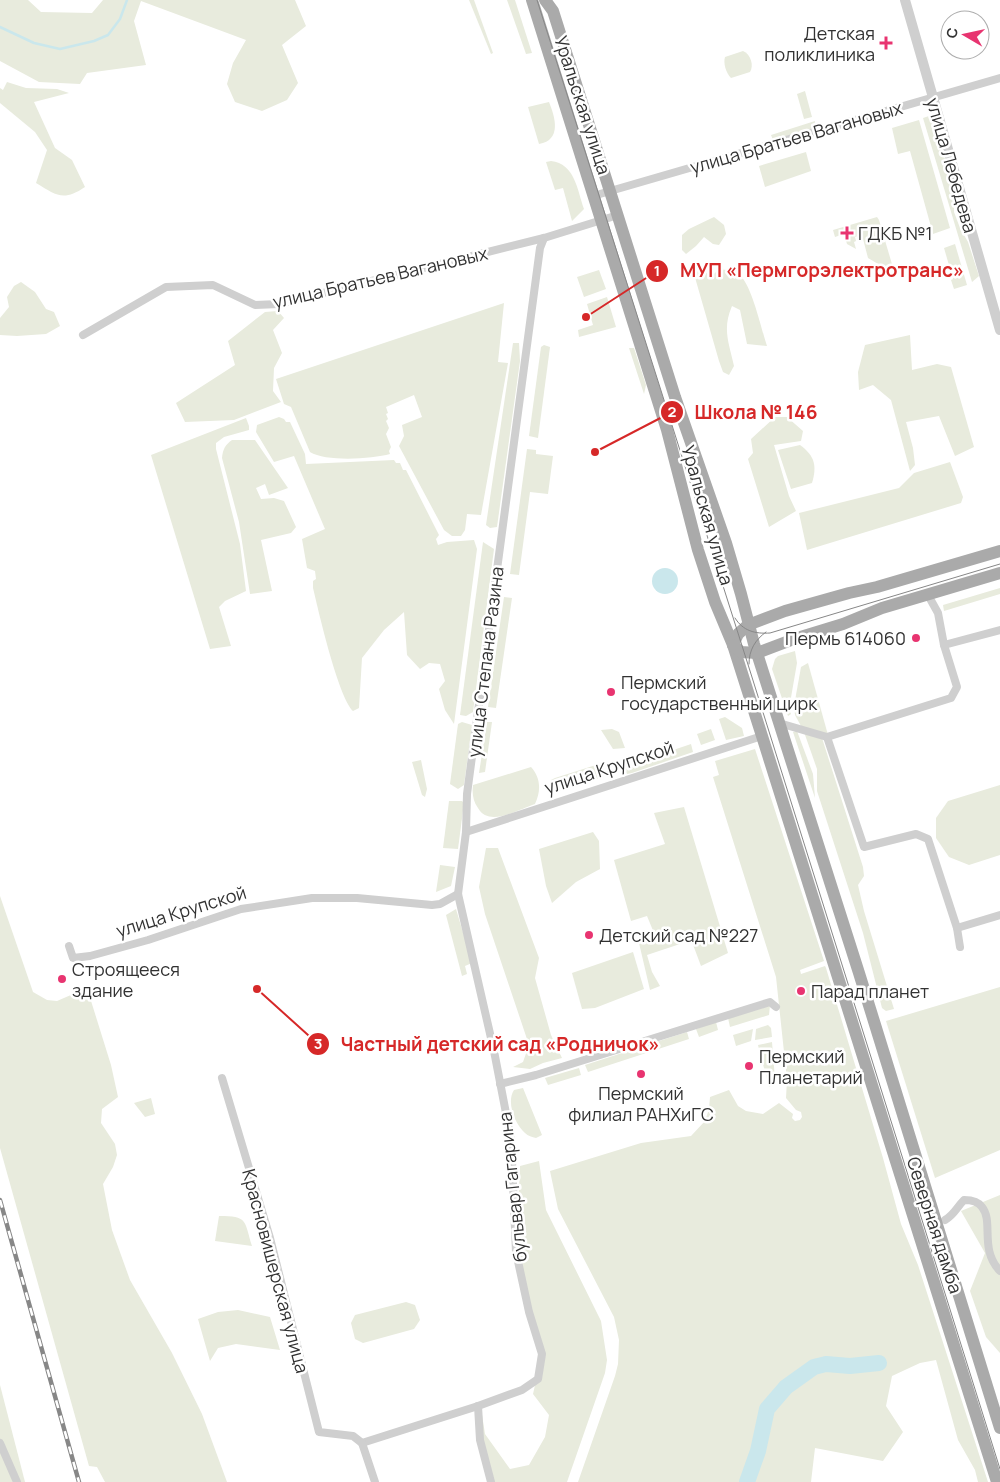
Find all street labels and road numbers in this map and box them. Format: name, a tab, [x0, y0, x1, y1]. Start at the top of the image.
street label: Уральская улица	[549, 33, 617, 177]
street label: улица Братьев Вагановых	[687, 95, 906, 179]
street label: улица Лебедева	[921, 95, 983, 235]
street label: улица Братьев Вагановых	[270, 240, 490, 313]
street label: Уральская улица	[677, 442, 739, 588]
street label: улица Степана Разина	[461, 565, 509, 759]
street label: улица Крупской	[541, 735, 677, 799]
street label: улица Крупской	[113, 880, 249, 942]
street label: бульвар Гагарина	[492, 1111, 532, 1263]
street label: Северная дамба	[902, 1154, 968, 1296]
street label: Красновишерская улица	[237, 1166, 315, 1376]

